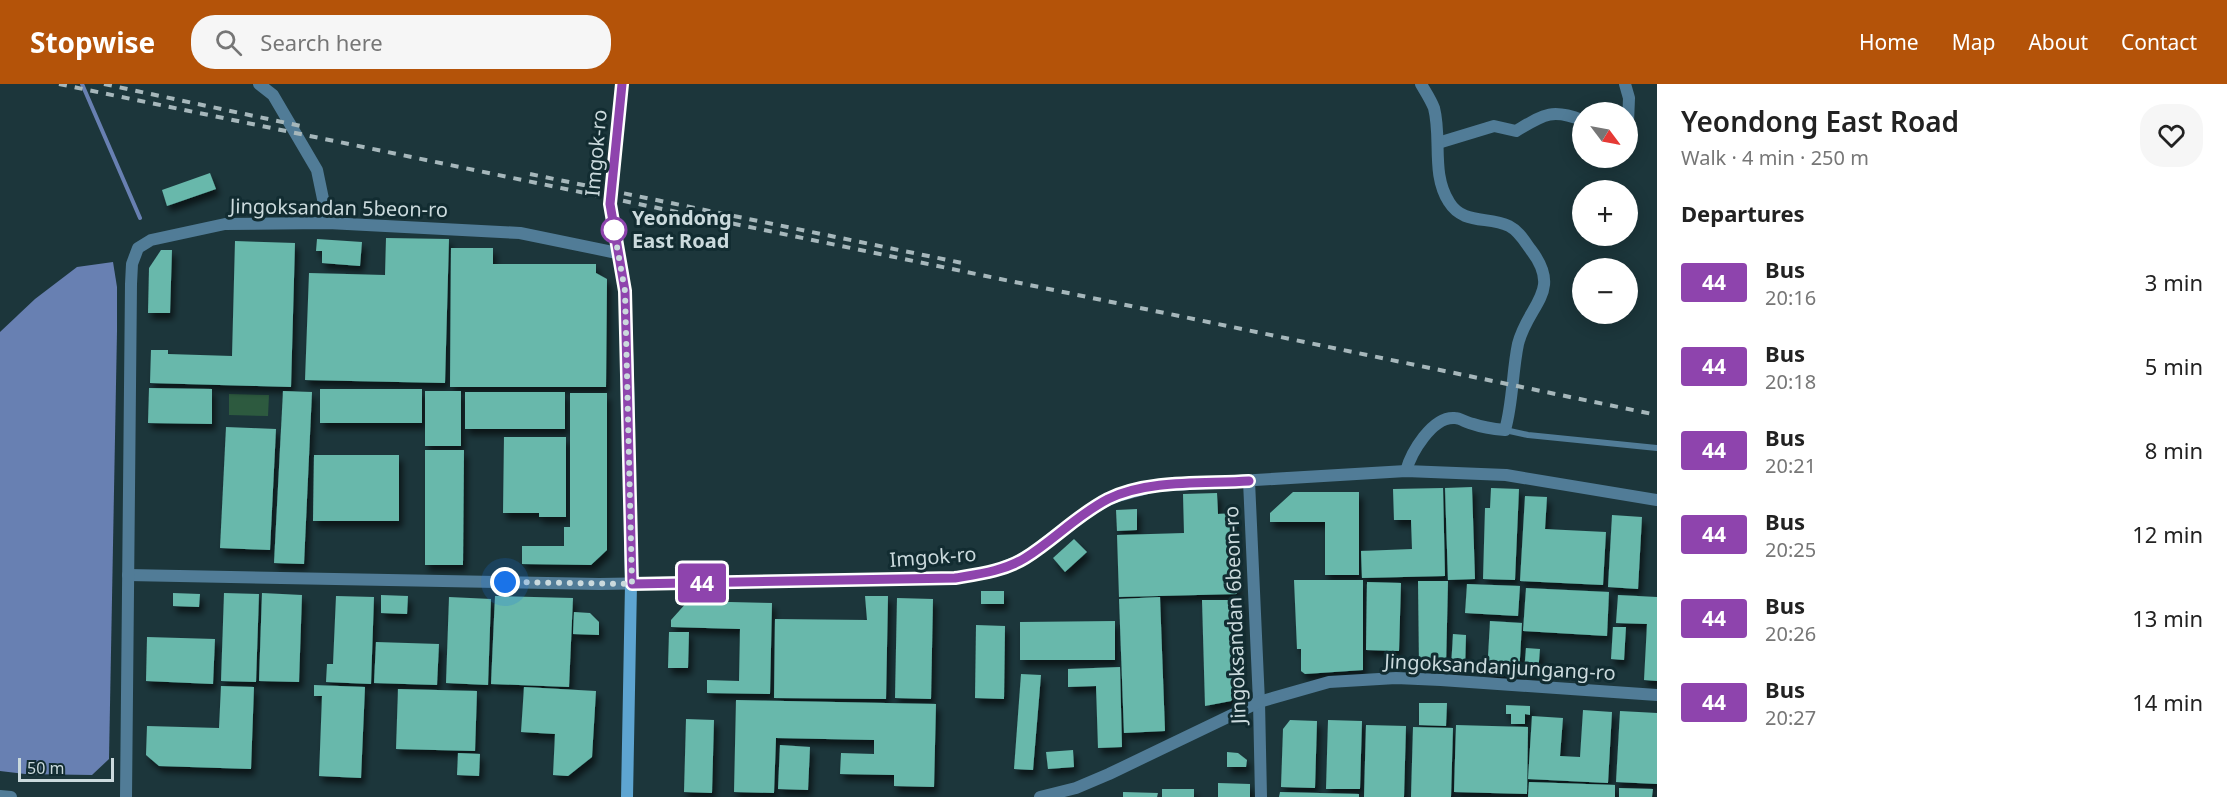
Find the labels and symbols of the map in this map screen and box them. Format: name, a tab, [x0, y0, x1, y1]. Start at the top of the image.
north arrow	[1572, 102, 1638, 168]
street label: Imgok-ro	[578, 108, 613, 197]
street label: Jingoksandan 5beon-ro	[228, 192, 448, 223]
place label: Yeondong East Road	[632, 204, 732, 254]
marker: Yeondong East Road	[601, 217, 627, 243]
street label: Jingoksandan 6beon-ro	[1217, 506, 1252, 727]
street label: Imgok-ro	[889, 540, 977, 573]
line badge: 44	[675, 564, 729, 602]
your location	[490, 567, 520, 597]
street label: Jingoksandanjungang-ro	[1382, 647, 1616, 686]
scale bar	[18, 755, 114, 782]

